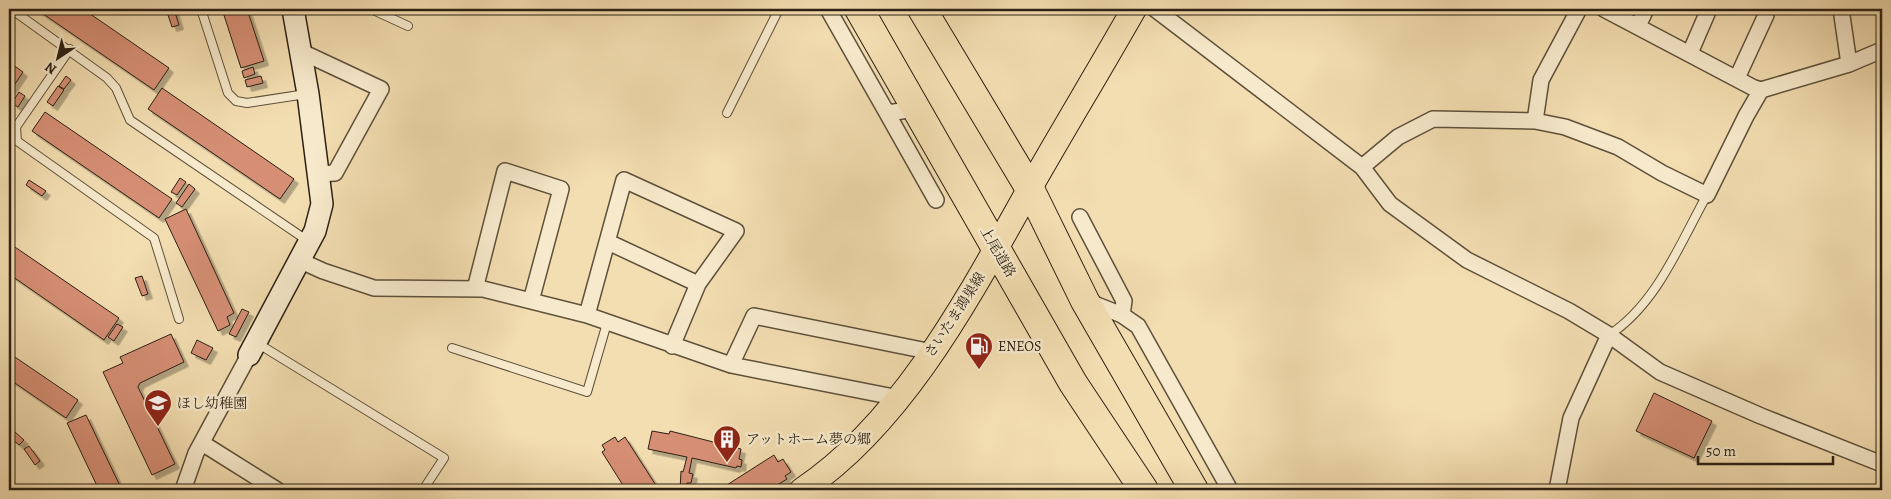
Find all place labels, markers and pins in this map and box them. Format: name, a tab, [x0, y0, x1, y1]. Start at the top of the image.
fuel station icon: ENEOS	[964, 331, 994, 370]
place label: ENEOS	[998, 337, 1041, 356]
school or university icon: ほし幼稚園	[143, 388, 173, 427]
place label: ほし幼稚園	[177, 394, 247, 413]
building icon: アットホーム夢の郷	[712, 424, 742, 463]
place label: アットホーム夢の郷	[746, 430, 871, 449]

